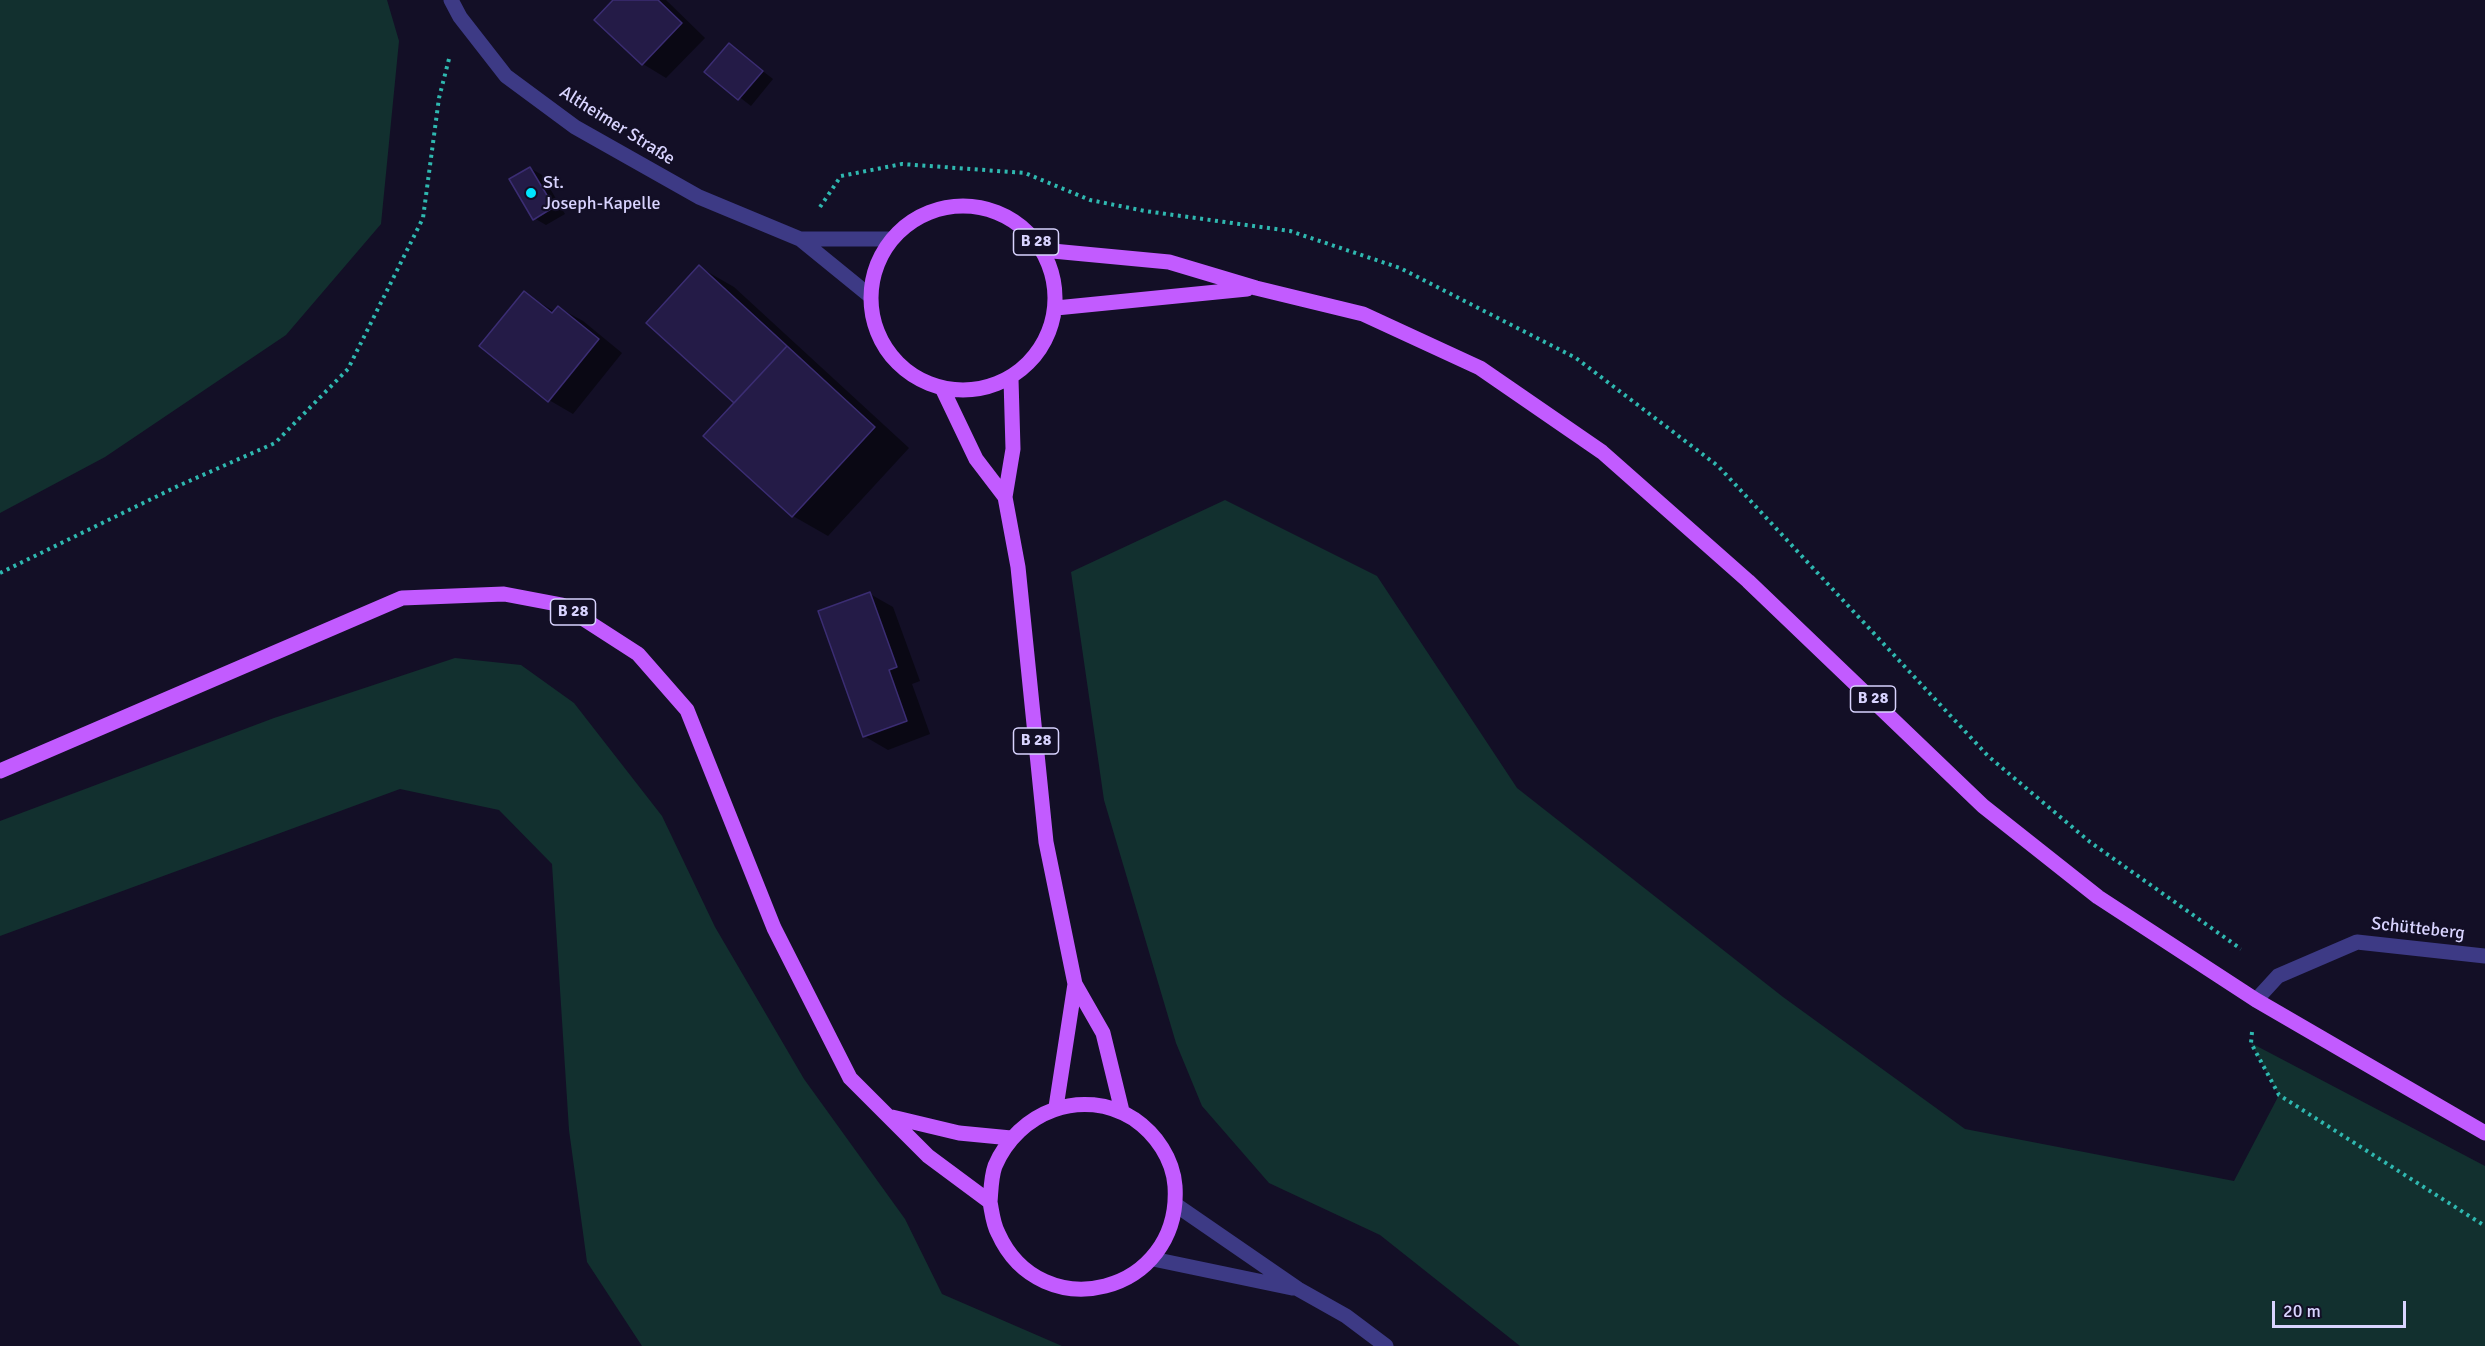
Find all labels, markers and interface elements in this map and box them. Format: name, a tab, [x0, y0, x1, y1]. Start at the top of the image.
street label: Altheimer Straße	[555, 82, 679, 170]
place label: St. Joseph-Kapelle	[543, 172, 661, 214]
marker: St. Joseph-Kapelle	[524, 186, 538, 200]
road number: B 28	[1014, 229, 1058, 255]
road number: B 28	[550, 599, 596, 625]
road number: B 28	[1850, 686, 1896, 712]
road number: B 28	[1014, 728, 1058, 754]
street label: Schütteberg	[2370, 913, 2466, 945]
scale bar	[2275, 1289, 2408, 1327]
text: 20 m	[2283, 1300, 2321, 1322]

